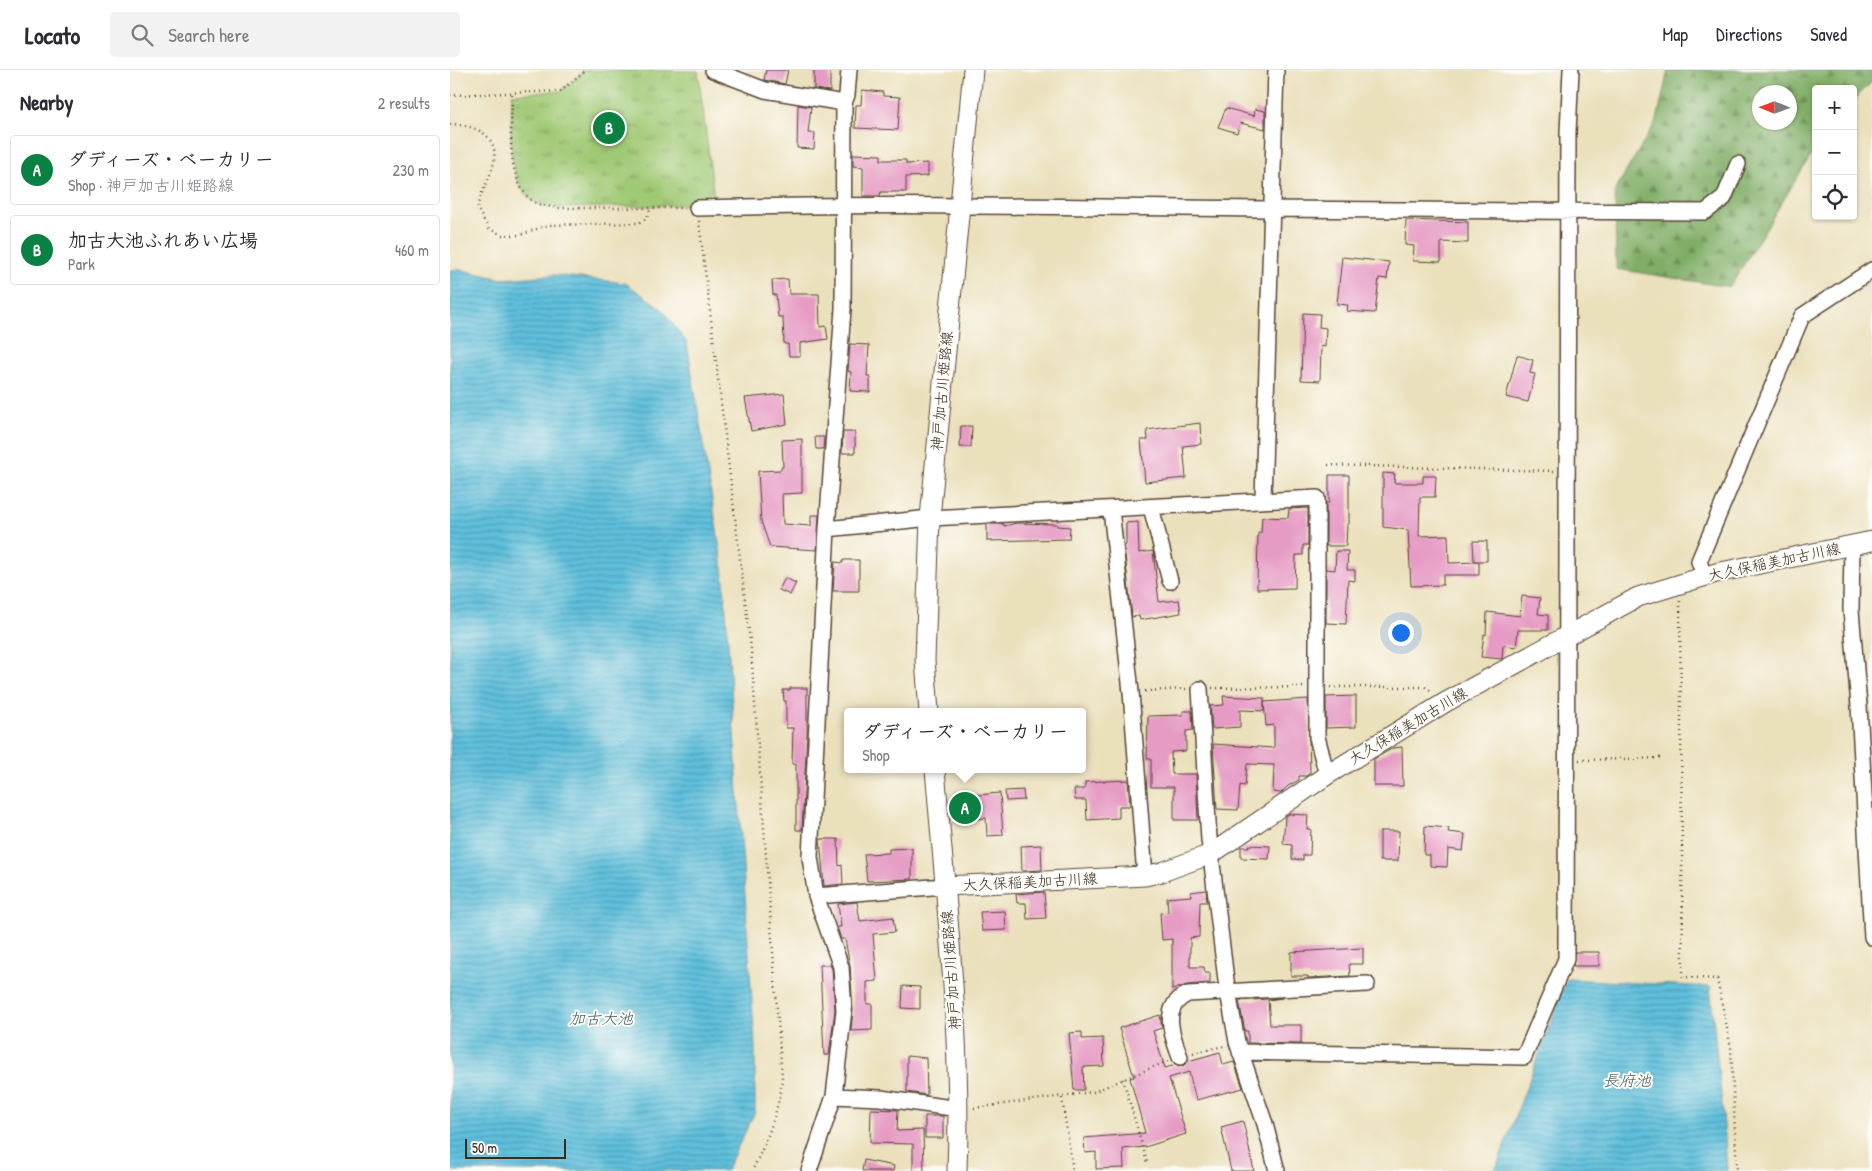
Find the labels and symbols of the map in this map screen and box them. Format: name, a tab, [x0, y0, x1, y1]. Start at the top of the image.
north arrow	[1752, 85, 1797, 130]
pin: B	[593, 109, 625, 147]
street label: 神戸加古川姫路線	[926, 330, 957, 452]
street label: 大久保稲美加古川線	[1706, 537, 1842, 586]
your location	[1388, 620, 1414, 646]
street label: 大久保稲美加古川線	[1344, 682, 1471, 769]
pin: A	[949, 789, 981, 827]
street label: 大久保稲美加古川線	[962, 867, 1098, 896]
street label: 神戸加古川姫路線	[936, 909, 965, 1031]
water label: 加古大池	[569, 1007, 634, 1029]
water label: 長府池	[1603, 1069, 1652, 1091]
scale bar	[465, 1136, 566, 1159]

